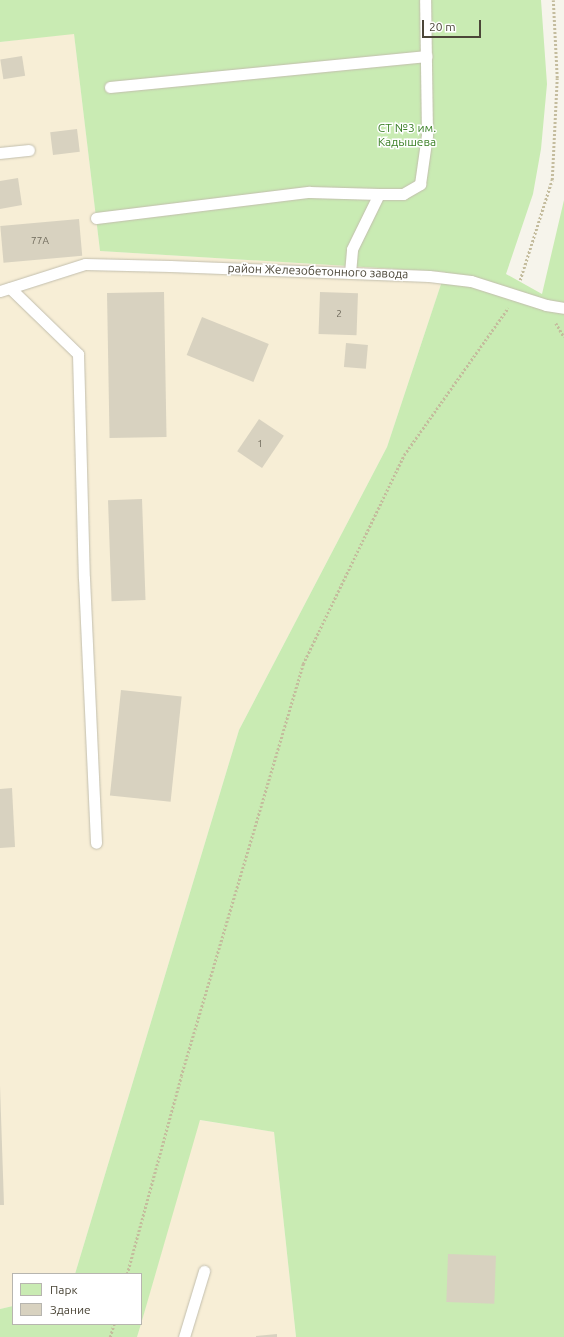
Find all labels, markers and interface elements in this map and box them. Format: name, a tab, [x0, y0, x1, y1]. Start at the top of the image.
scale bar	[424, 12, 483, 38]
text: 20 m	[429, 20, 456, 33]
park label: СТ №3 им. Кадышева	[378, 121, 436, 149]
house number: 77А	[31, 235, 49, 247]
street label: район Железобетонного завода	[227, 261, 409, 281]
house number: 2	[336, 308, 342, 320]
house number: 1	[257, 438, 263, 450]
legend	[12, 1273, 142, 1325]
text: Парк	[50, 1283, 78, 1296]
text: Здание	[50, 1303, 91, 1316]

